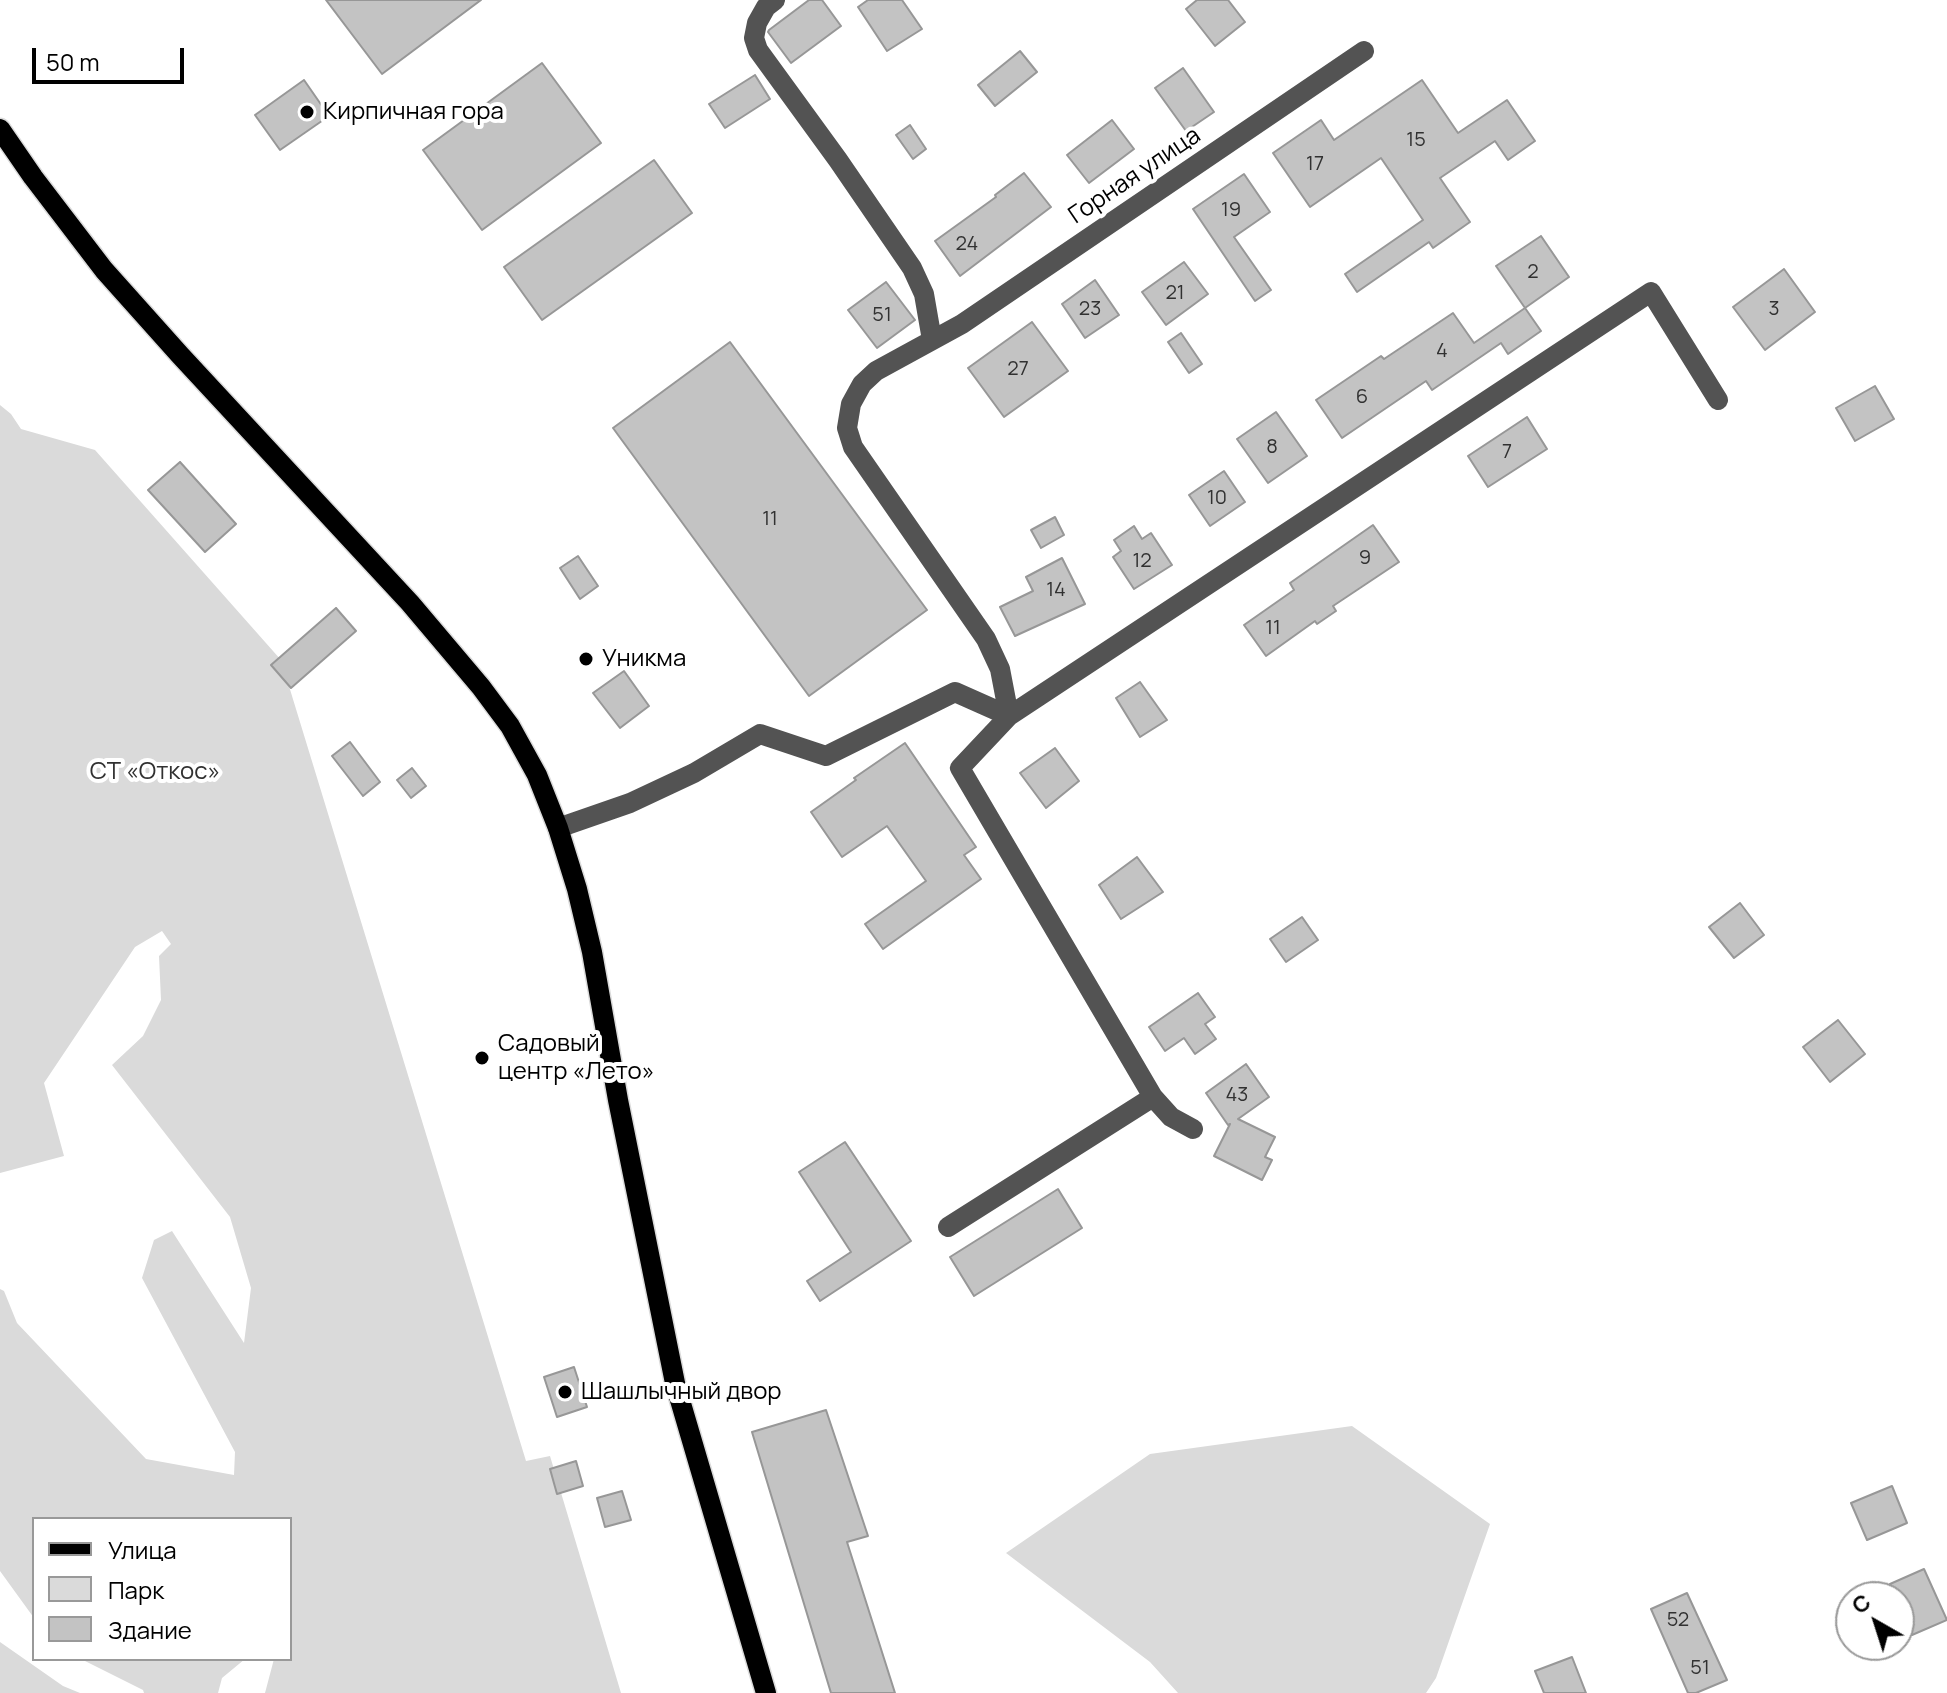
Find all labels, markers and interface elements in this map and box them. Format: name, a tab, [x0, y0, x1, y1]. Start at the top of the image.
scale bar	[36, 32, 188, 82]
text: 50 m	[46, 45, 100, 78]
place label: Кирпичная гора	[323, 98, 504, 126]
marker: Кирпичная гора	[298, 103, 316, 121]
street label: Горная улица	[1064, 121, 1206, 231]
house number: 15	[1406, 128, 1426, 152]
house number: 17	[1306, 152, 1324, 176]
house number: 19	[1221, 198, 1241, 222]
house number: 24	[956, 232, 978, 256]
house number: 2	[1527, 260, 1539, 284]
house number: 21	[1165, 281, 1185, 305]
house number: 23	[1079, 297, 1101, 321]
house number: 3	[1768, 297, 1780, 321]
house number: 51	[872, 303, 892, 327]
house number: 4	[1436, 339, 1448, 363]
house number: 27	[1007, 357, 1029, 381]
house number: 6	[1356, 385, 1368, 409]
house number: 8	[1266, 435, 1278, 459]
house number: 7	[1502, 440, 1512, 464]
house number: 10	[1207, 486, 1227, 510]
house number: 11	[762, 507, 778, 531]
house number: 9	[1359, 546, 1371, 570]
house number: 12	[1132, 549, 1152, 573]
house number: 14	[1046, 578, 1066, 602]
house number: 11	[1265, 616, 1281, 640]
place label: Уникма	[602, 645, 686, 673]
marker: Уникма	[577, 650, 595, 668]
park label: СТ «Откос»	[90, 758, 220, 786]
place label: Садовый центр «Лето»	[498, 1030, 655, 1086]
marker: Садовый центр «Лето»	[473, 1049, 491, 1067]
house number: 43	[1226, 1083, 1248, 1107]
place label: Шашлычный двор	[581, 1378, 782, 1406]
marker: Шашлычный двор	[556, 1383, 574, 1401]
legend	[32, 1517, 292, 1661]
text: Улица	[108, 1533, 177, 1566]
text: Парк	[108, 1573, 164, 1606]
north arrow	[1835, 1581, 1915, 1661]
text: С	[1845, 1587, 1877, 1621]
house number: 52	[1667, 1608, 1689, 1632]
text: Здание	[108, 1613, 192, 1646]
house number: 51	[1690, 1656, 1710, 1680]

